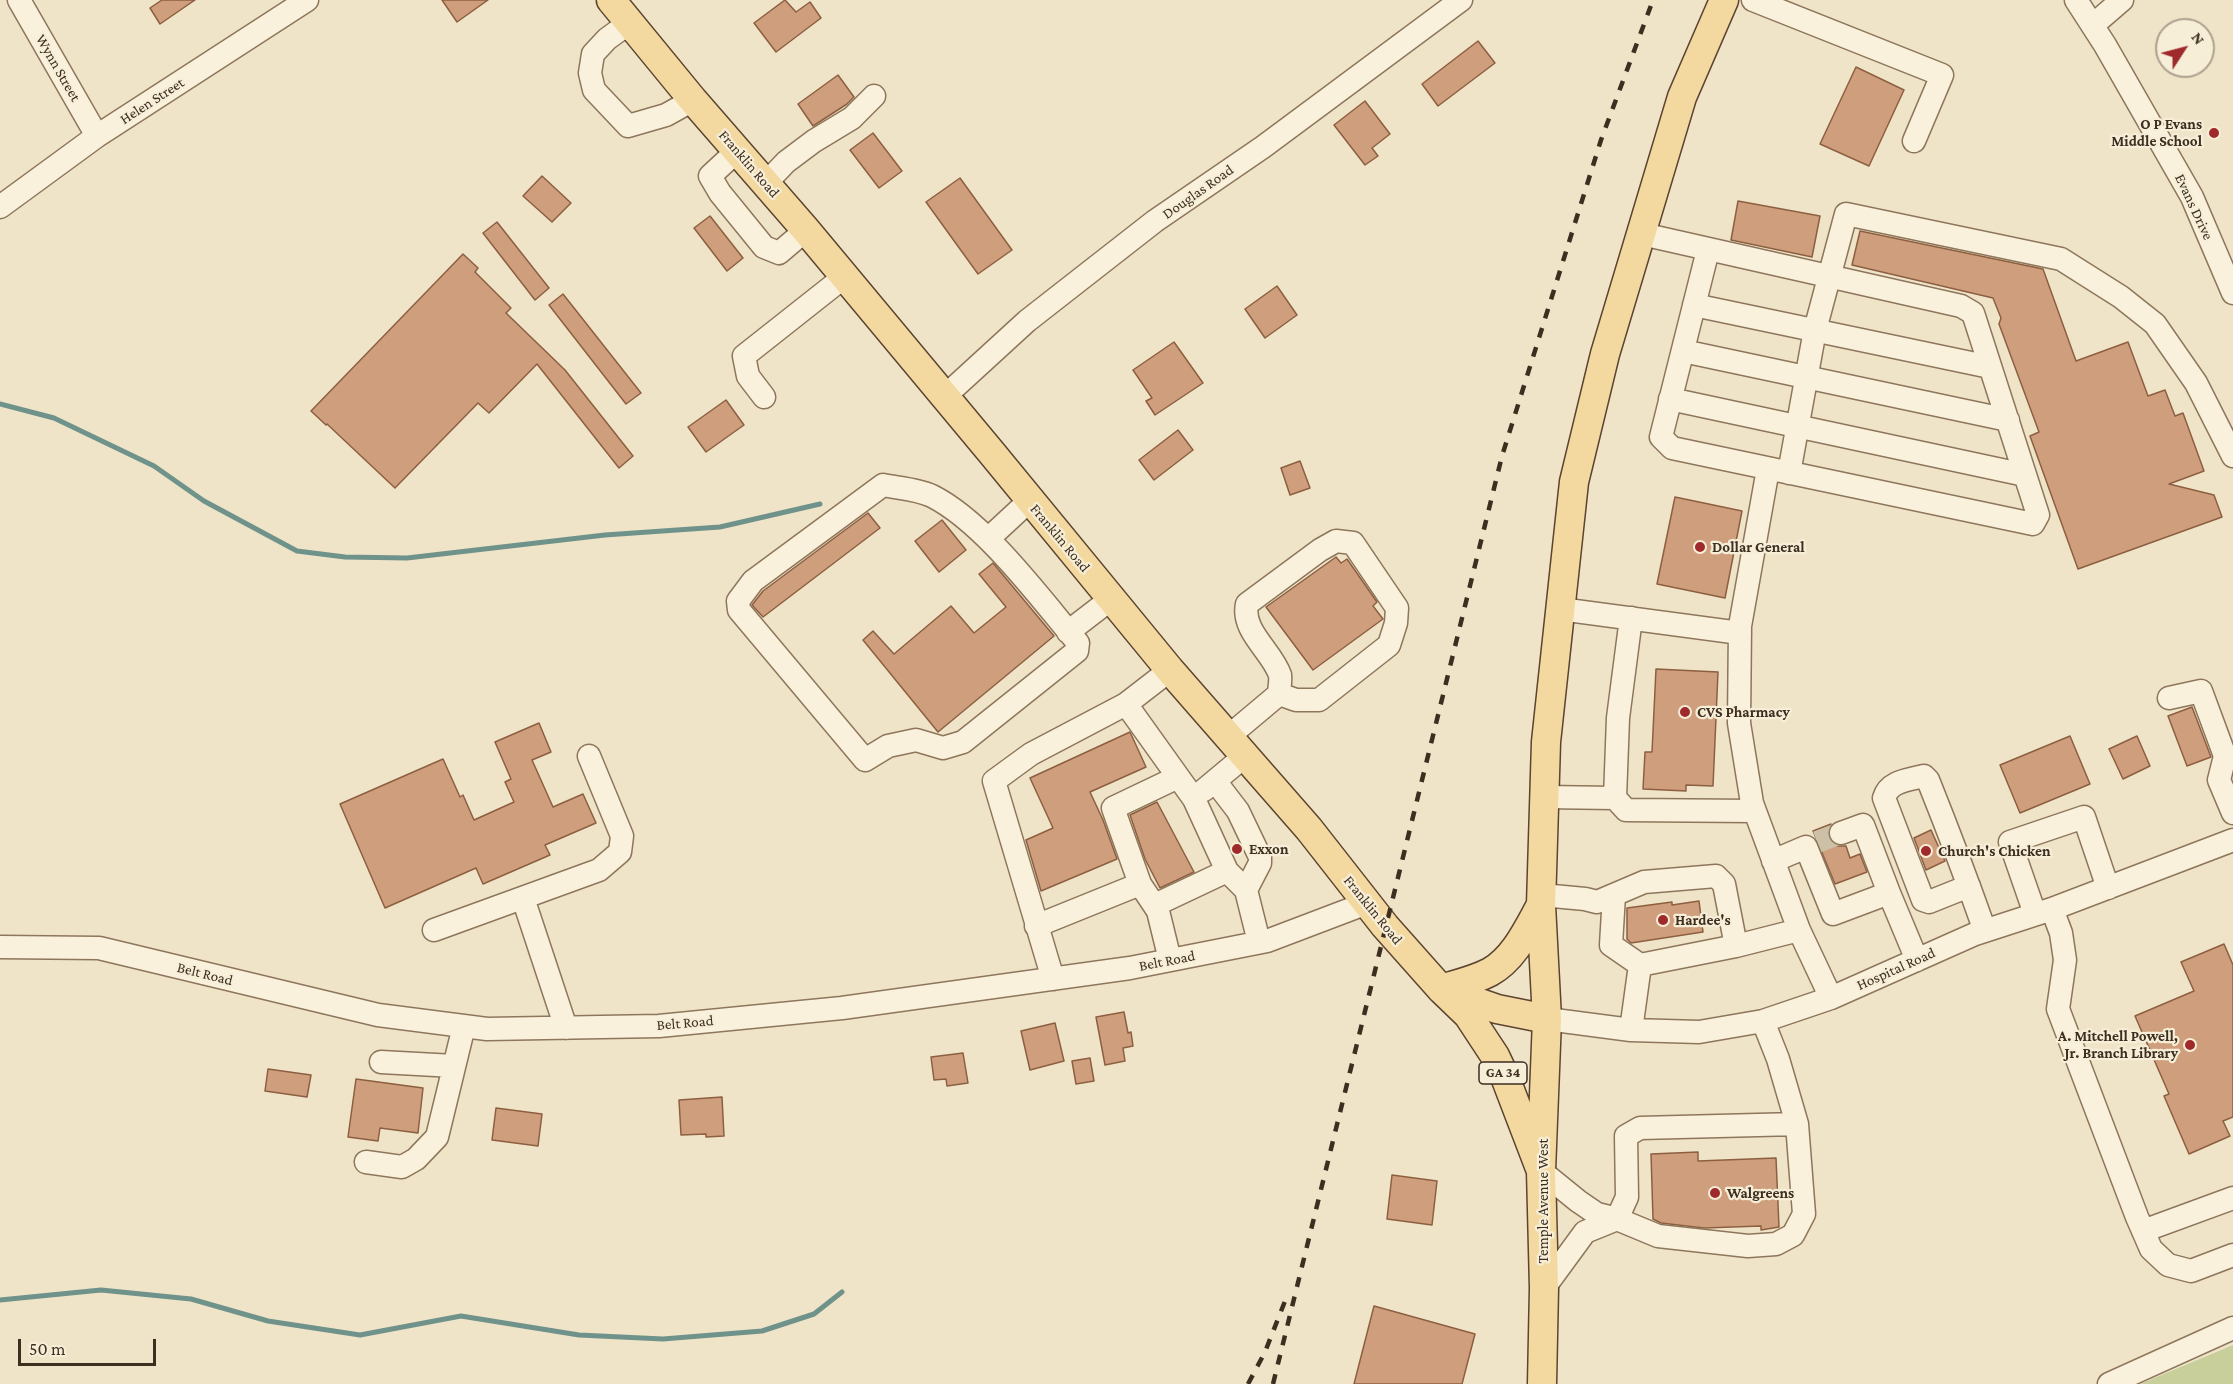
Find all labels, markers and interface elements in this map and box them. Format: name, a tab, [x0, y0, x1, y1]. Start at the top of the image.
north arrow	[2155, 18, 2215, 78]
text: N	[2188, 29, 2208, 48]
street label: Wynn Street	[32, 31, 84, 105]
street label: Helen Street	[116, 74, 188, 128]
place label: O P Evans Middle School	[2111, 115, 2202, 150]
marker: O P Evans Middle School	[2207, 126, 2221, 140]
street label: Franklin Road	[715, 127, 783, 201]
street label: Douglas Road	[1159, 161, 1237, 223]
street label: Evans Drive	[2171, 171, 2217, 243]
street label: Franklin Road	[1026, 500, 1094, 576]
place label: Dollar General	[1712, 538, 1805, 556]
marker: Dollar General	[1693, 540, 1707, 554]
place label: CVS Pharmacy	[1697, 703, 1790, 721]
marker: CVS Pharmacy	[1678, 705, 1692, 719]
place label: Exxon	[1249, 840, 1289, 858]
marker: Exxon	[1230, 842, 1244, 856]
place label: Church's Chicken	[1938, 842, 2051, 860]
marker: Church's Chicken	[1919, 844, 1933, 858]
street label: Franklin Road	[1340, 872, 1406, 948]
place label: Hardee's	[1675, 911, 1731, 929]
marker: Hardee's	[1656, 913, 1670, 927]
street label: Hospital Road	[1854, 944, 1938, 994]
street label: Belt Road	[1137, 947, 1197, 975]
street label: Belt Road	[175, 958, 235, 990]
street label: Belt Road	[656, 1012, 714, 1034]
place label: A. Mitchell Powell, Jr. Branch Library	[2058, 1027, 2178, 1062]
marker: A. Mitchell Powell, Jr. Branch Library	[2183, 1038, 2197, 1052]
road number: GA 34	[1479, 1062, 1527, 1084]
street label: Temple Avenue West	[1534, 1138, 1552, 1264]
place label: Walgreens	[1727, 1184, 1794, 1202]
marker: Walgreens	[1708, 1186, 1722, 1200]
scale bar	[21, 1327, 159, 1365]
text: 50 m	[29, 1339, 66, 1359]

